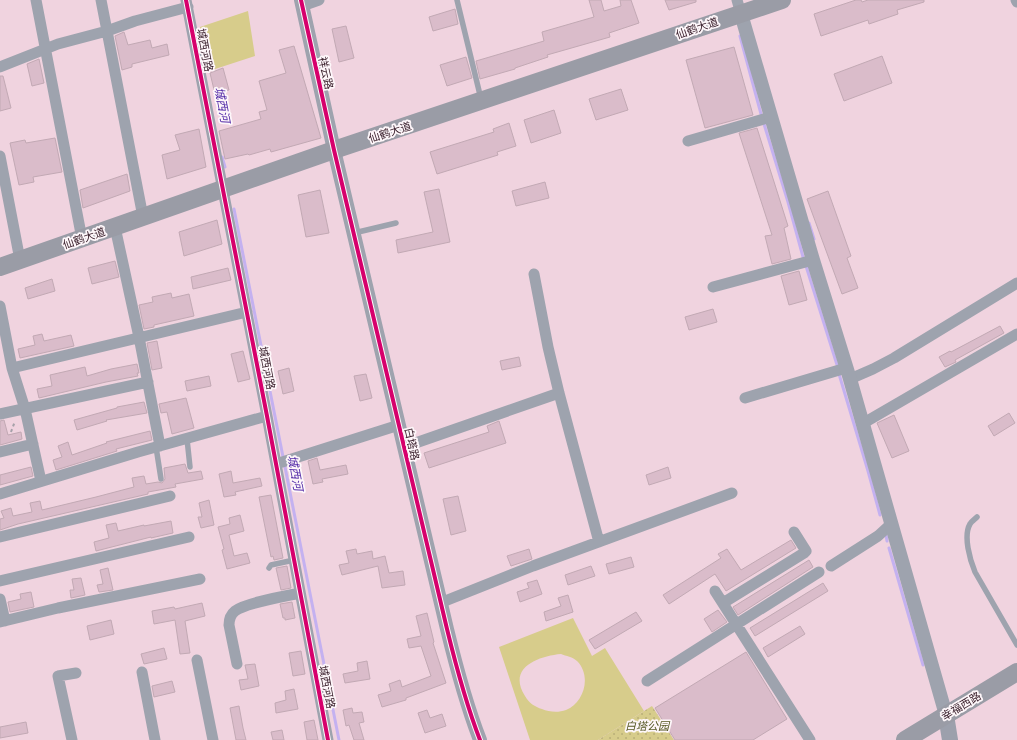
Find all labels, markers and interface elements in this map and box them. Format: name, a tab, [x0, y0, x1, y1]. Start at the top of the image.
street label: 仙鹤大道	[674, 15, 720, 41]
street label: 城西河路	[195, 27, 215, 73]
street label: 祥云路	[316, 56, 336, 90]
water label: 城西河	[212, 86, 233, 126]
street label: 仙鹤大道	[367, 119, 413, 145]
street label: 仙鹤大道	[61, 225, 107, 251]
street label: 城西河路	[257, 345, 277, 391]
street label: 白塔路	[402, 427, 422, 461]
water label: 城西河	[285, 454, 306, 494]
street label: 城西河路	[317, 664, 337, 710]
street label: 幸福西路	[939, 690, 983, 722]
park label: 白塔公园	[625, 720, 671, 732]

